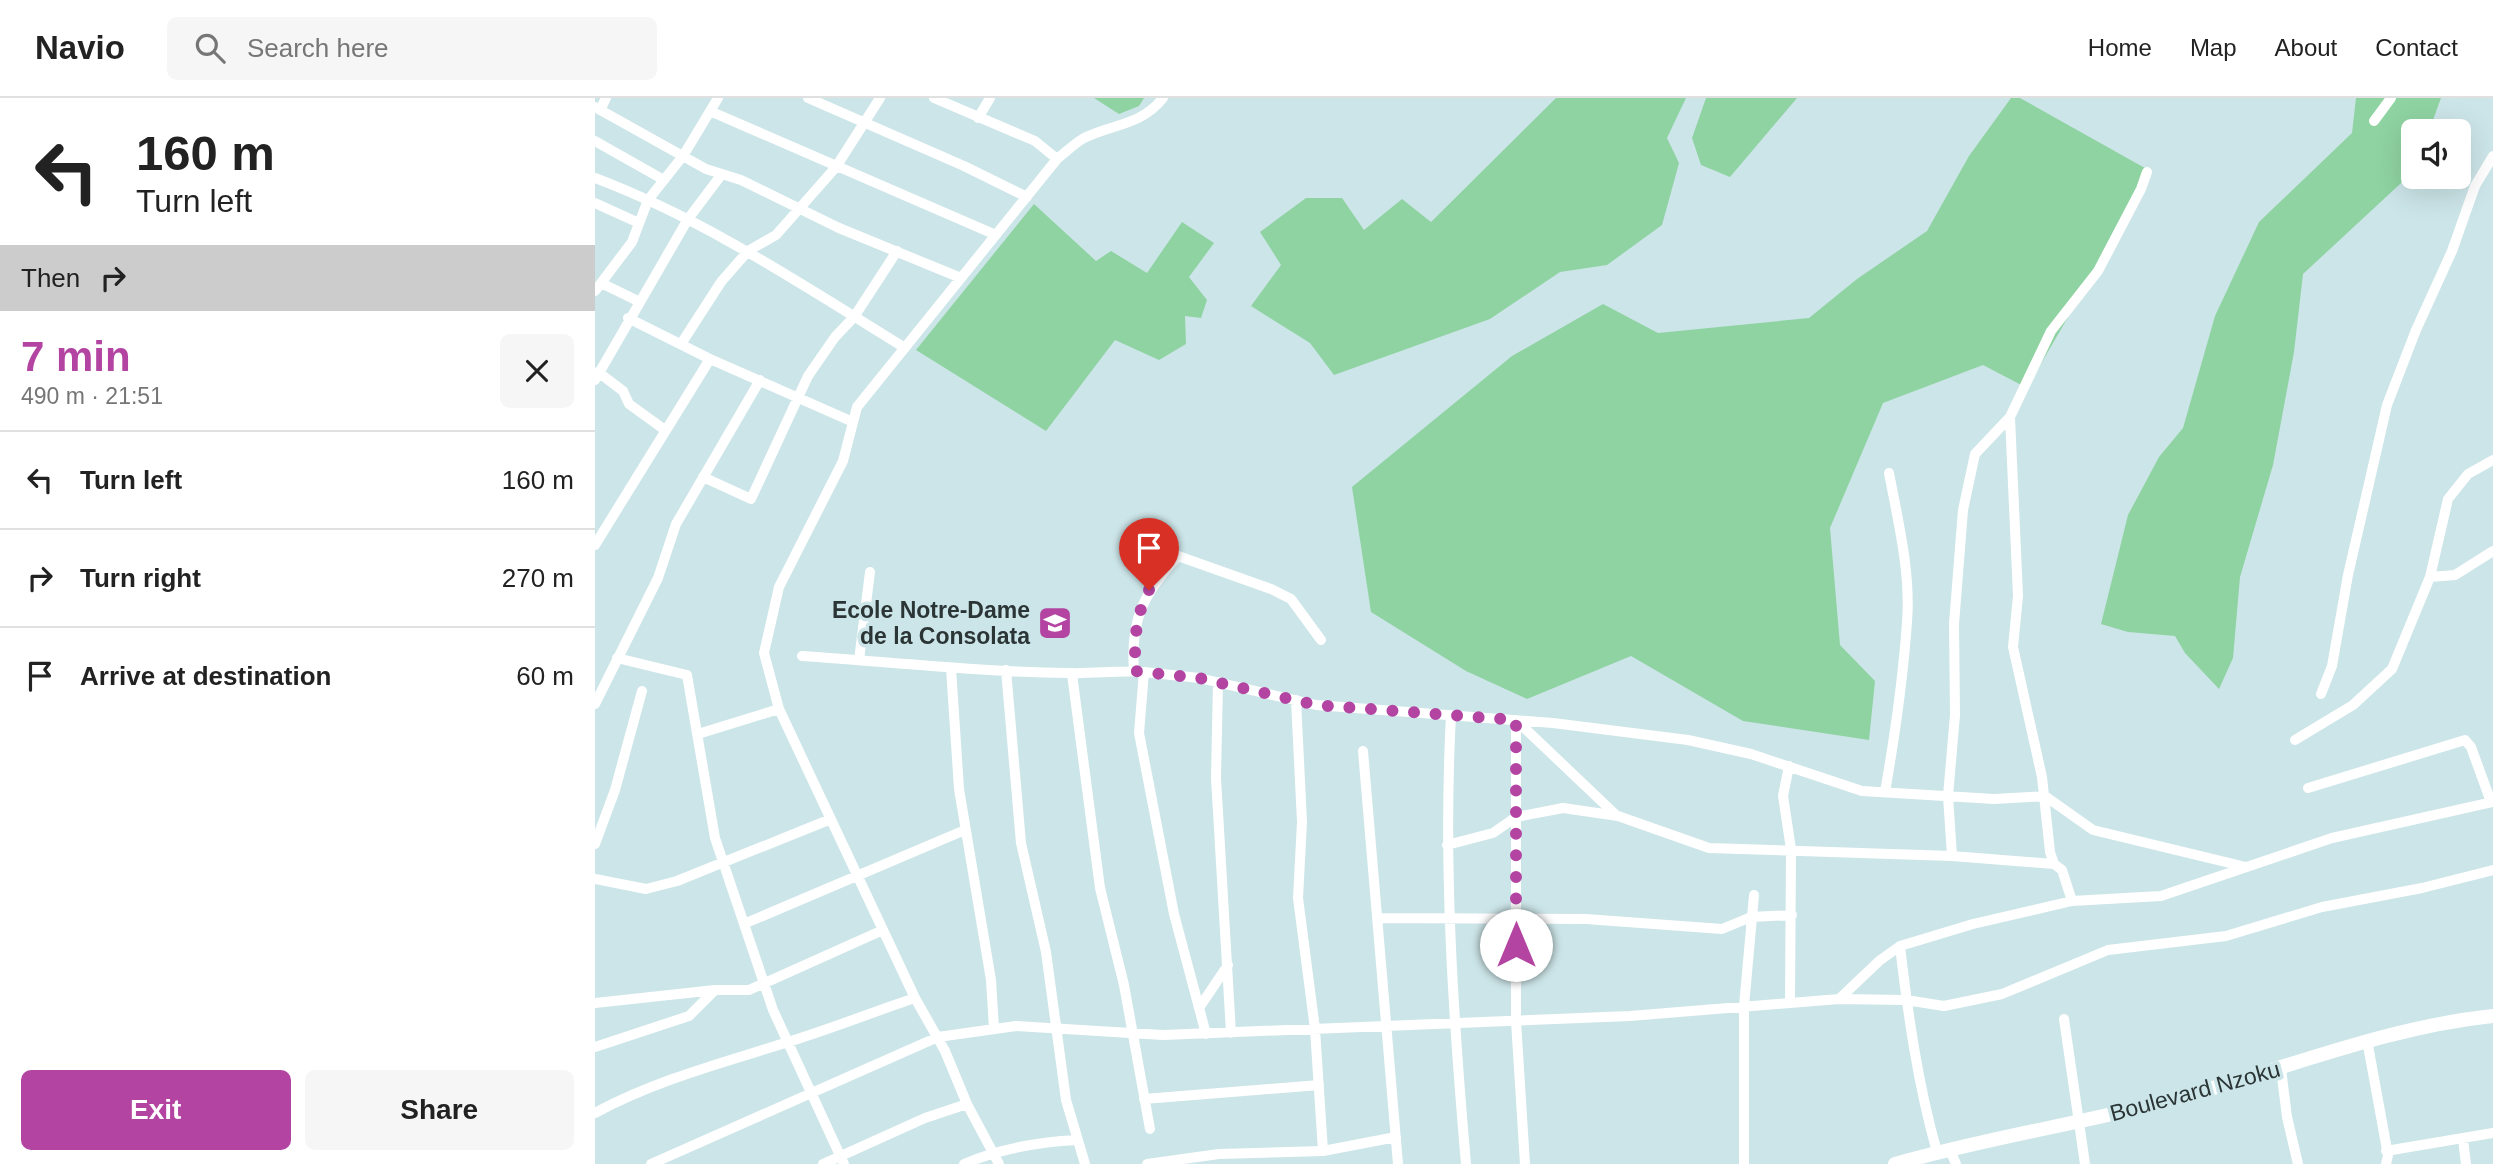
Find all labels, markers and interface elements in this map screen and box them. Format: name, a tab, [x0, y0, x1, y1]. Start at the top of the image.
search box	[167, 17, 657, 80]
text: Navio	[35, 29, 125, 66]
icon: search	[191, 29, 229, 67]
text: Search here	[247, 33, 389, 63]
text: Home	[2088, 34, 2152, 61]
text: Map	[2190, 34, 2237, 61]
text: About	[2275, 34, 2337, 61]
text: Contact	[2375, 34, 2458, 61]
map controls	[2401, 119, 2471, 189]
button: sound	[2401, 119, 2471, 189]
icon: left	[21, 126, 112, 217]
text: 160 m	[136, 126, 275, 180]
text: Turn left	[136, 183, 252, 219]
icon: right	[94, 259, 132, 297]
text: Then	[21, 263, 80, 293]
text: 7 min	[21, 333, 131, 380]
button: close	[500, 334, 574, 408]
text: 490 m · 21:51	[21, 383, 163, 409]
icon: left	[21, 461, 59, 499]
text: Turn left	[80, 465, 182, 495]
text: 160 m	[502, 465, 574, 495]
pin	[1119, 518, 1179, 590]
icon: arrive	[1130, 529, 1168, 567]
icon: right	[21, 559, 59, 597]
text: Turn right	[80, 563, 201, 593]
text: 270 m	[502, 563, 574, 593]
place label: Ecole Notre-Dame de la Consolata	[832, 597, 1030, 649]
school or university icon: Ecole Notre-Dame de la Consolata	[1036, 604, 1074, 642]
icon: arrive	[21, 657, 59, 695]
text: Arrive at destination	[80, 661, 331, 691]
text: 60 m	[516, 661, 574, 691]
position arrow	[1479, 908, 1553, 982]
street label: Boulevard Nzoku	[2107, 1056, 2283, 1126]
button: Exit	[21, 1070, 291, 1150]
button: Share	[305, 1070, 574, 1150]

